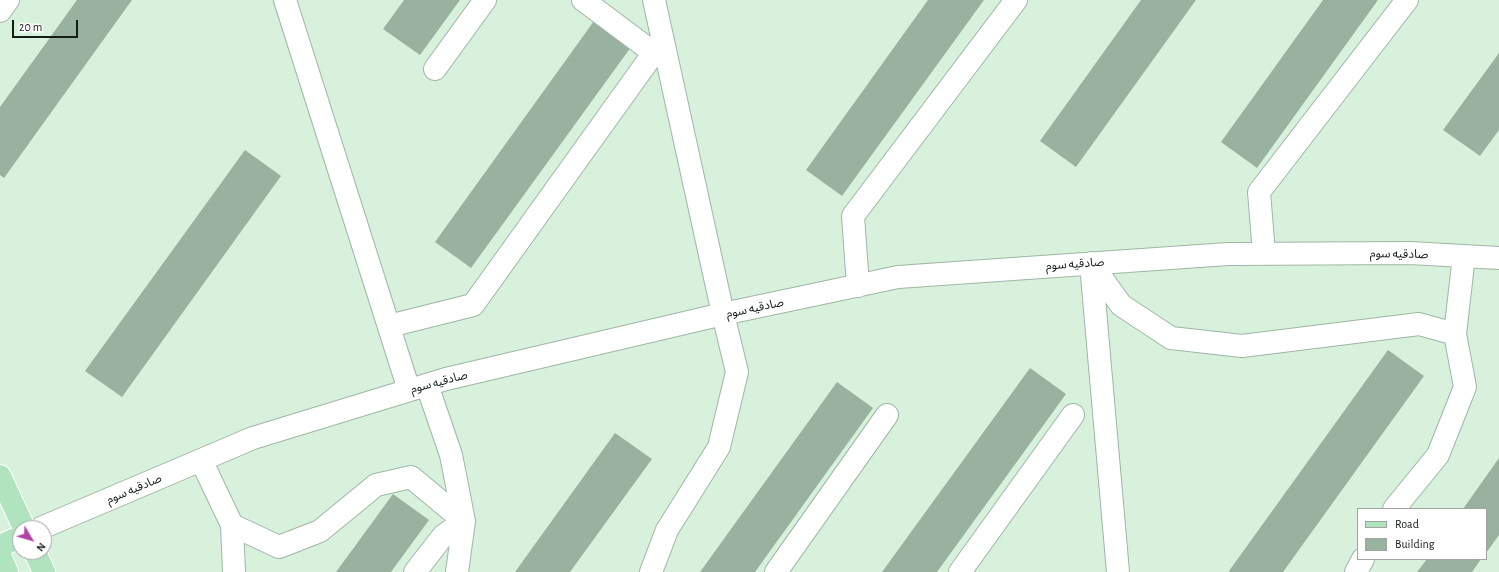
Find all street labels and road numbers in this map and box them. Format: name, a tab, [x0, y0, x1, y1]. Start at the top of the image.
street label: صادقیه سوم	[1370, 246, 1428, 262]
street label: صادقیه سوم	[1045, 255, 1105, 273]
street label: صادقیه سوم	[725, 295, 785, 321]
street label: صادقیه سوم	[409, 367, 469, 397]
street label: صادقیه سوم	[104, 471, 164, 507]

